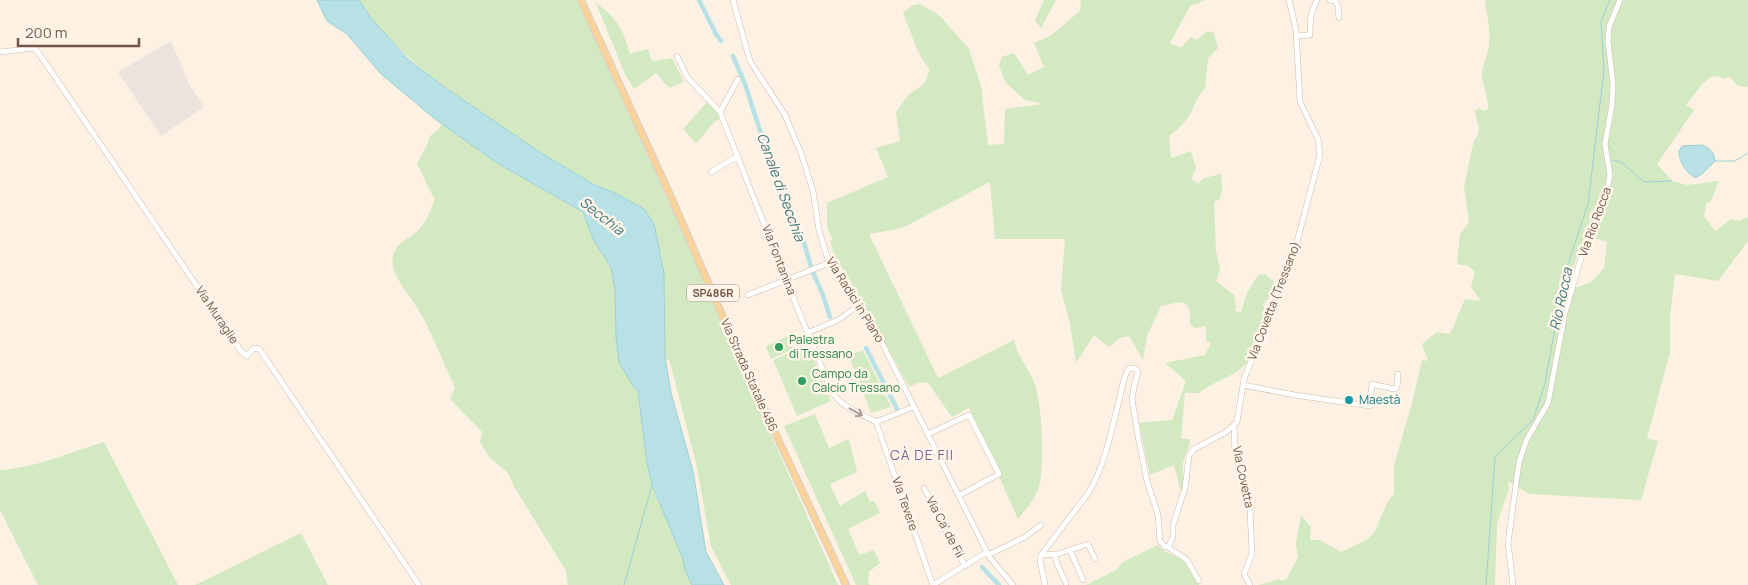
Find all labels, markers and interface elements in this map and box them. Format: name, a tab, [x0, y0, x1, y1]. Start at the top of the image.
scale bar	[18, 15, 139, 47]
text: 200 m	[25, 22, 68, 43]
water label: Canale di Secchia	[753, 130, 810, 245]
street label: Via Rio Rocca	[1574, 185, 1615, 259]
water label: Secchia	[576, 192, 629, 240]
street label: Via Fontanina	[758, 222, 801, 297]
street label: Via Covetta (Tressano)	[1243, 239, 1304, 363]
street label: Via Radici in Piano	[822, 254, 889, 346]
water label: Rio Rocca	[1545, 265, 1577, 332]
street label: Via Muraglie	[192, 282, 243, 347]
road number: SP486R	[687, 284, 739, 302]
street label: Via Strada Statale 486	[717, 316, 782, 434]
place label: Palestra di Tressano	[789, 331, 853, 362]
marker: Palestra di Tressano	[773, 341, 785, 353]
place label: Campo da Calcio Tressano	[812, 365, 900, 396]
marker: Campo da Calcio Tressano	[796, 375, 808, 387]
place label: Maestà	[1359, 391, 1401, 408]
marker: Maestà	[1343, 394, 1355, 406]
one-way arrow	[848, 407, 863, 417]
street label: Via Covetta	[1229, 444, 1258, 509]
district label: CÀ DE FII	[890, 445, 954, 464]
street label: Via Tevere	[888, 475, 923, 533]
street label: Via Ca' de Fii	[922, 493, 969, 560]

